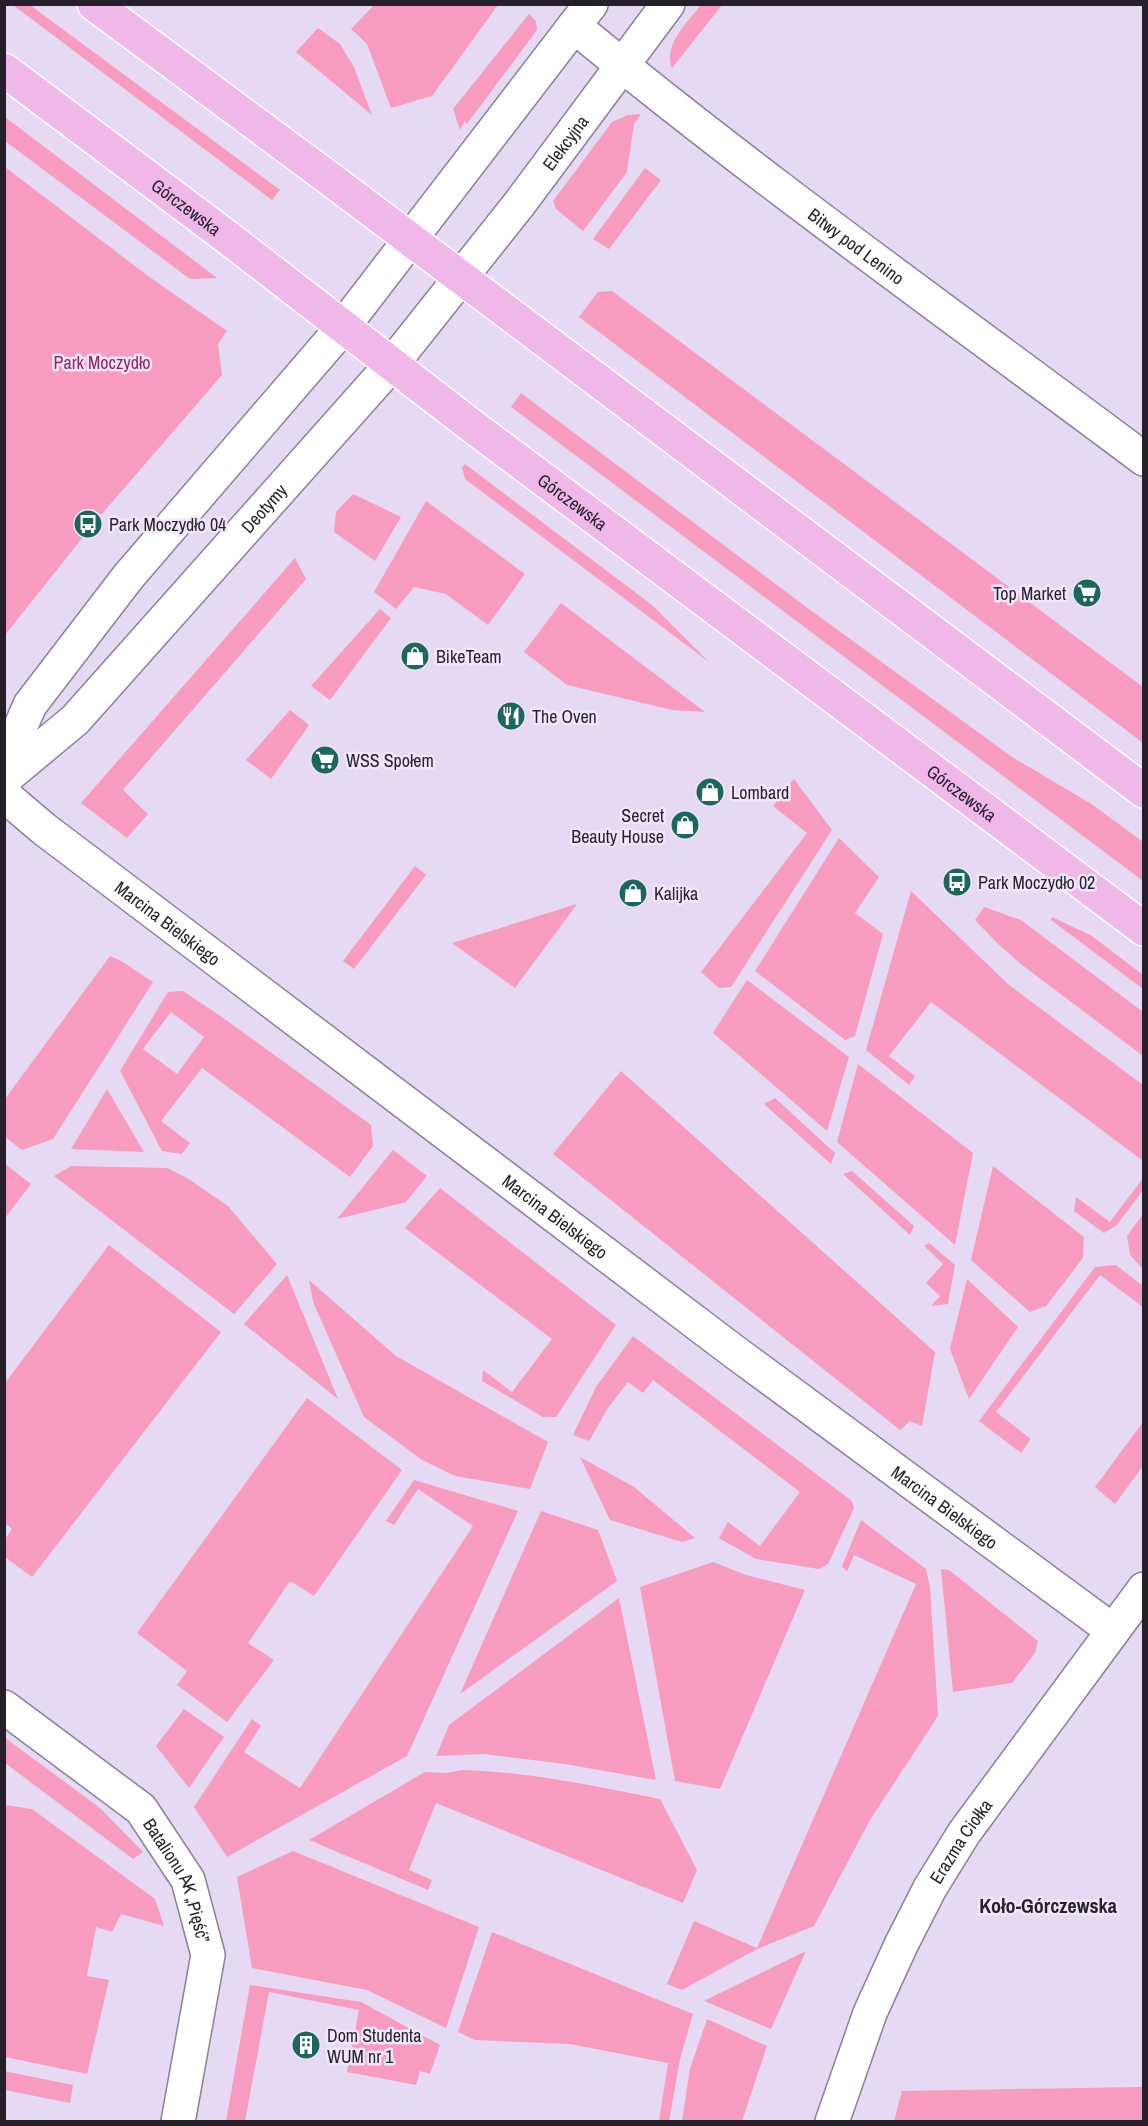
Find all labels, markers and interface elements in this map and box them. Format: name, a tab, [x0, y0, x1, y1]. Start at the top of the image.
street label: Elekcyjna	[536, 110, 594, 175]
street label: Górczewska	[146, 172, 227, 241]
street label: Bitwy pod Lenino	[803, 202, 910, 290]
park label: Park Moczydło	[54, 350, 150, 375]
street label: Górczewska	[533, 467, 613, 536]
street label: Deotymy	[235, 478, 293, 538]
bus stop icon: Park Moczydło 04	[72, 508, 104, 540]
place label: Park Moczydło 04	[109, 512, 226, 537]
supermarket icon: Top Market	[1071, 577, 1103, 609]
place label: Top Market	[993, 581, 1066, 606]
shop icon: BikeTeam	[399, 640, 431, 672]
place label: BikeTeam	[436, 644, 502, 669]
restaurant icon: The Oven	[495, 700, 527, 732]
place label: The Oven	[532, 704, 597, 729]
supermarket icon: WSS Społem	[309, 744, 341, 776]
place label: WSS Społem	[346, 748, 434, 773]
street label: Górczewska	[922, 758, 1002, 827]
shop icon: Lombard	[694, 776, 726, 808]
place label: Lombard	[731, 780, 789, 805]
place label: Secret Beauty House	[571, 803, 664, 849]
shop icon: Secret Beauty House	[669, 809, 701, 841]
bus stop icon: Park Moczydło 02	[941, 866, 973, 898]
place label: Park Moczydło 02	[978, 870, 1095, 895]
street label: Marcina Bielskiego	[110, 875, 226, 971]
shop icon: Kalijka	[617, 877, 649, 909]
place label: Kalijka	[654, 881, 698, 906]
street label: Marcina Bielskiego	[497, 1168, 613, 1264]
street label: Marcina Bielskiego	[887, 1459, 1003, 1554]
street label: Erazma Ciołka	[923, 1794, 998, 1888]
street label: Batalionu AK „Pięść”	[138, 1813, 217, 1945]
district label: Koło-Górczewska	[979, 1892, 1117, 1919]
place label: Dom Studenta WUM nr 1	[327, 2023, 421, 2069]
building icon: Dom Studenta WUM nr 1	[290, 2029, 322, 2061]

